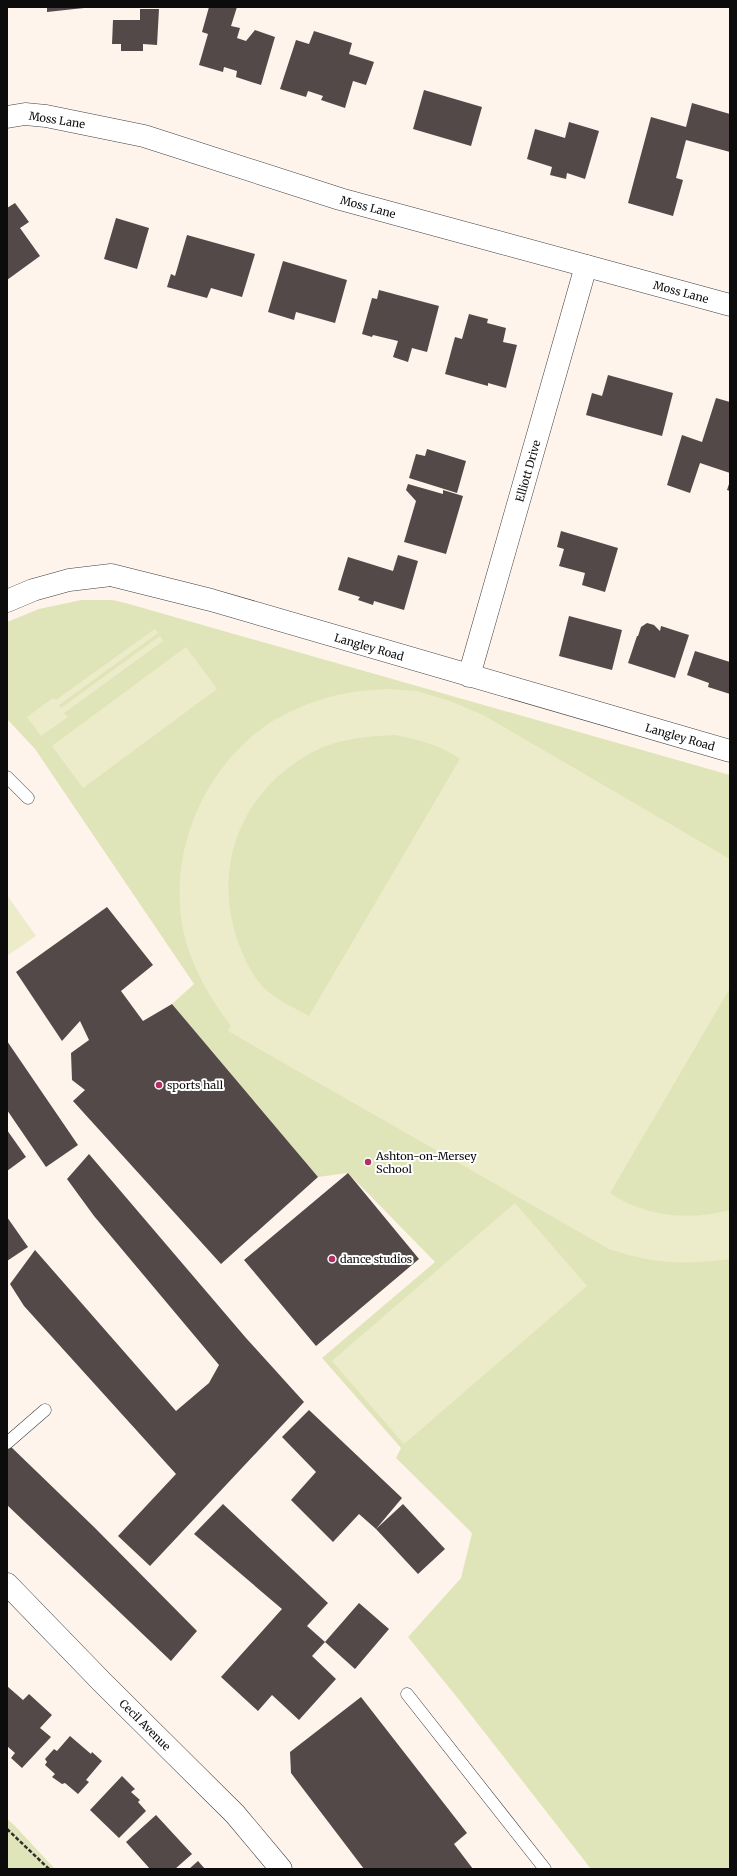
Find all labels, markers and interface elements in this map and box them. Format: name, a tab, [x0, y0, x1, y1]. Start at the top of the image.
street label: Moss Lane	[28, 109, 86, 131]
street label: Moss Lane	[339, 193, 397, 221]
street label: Moss Lane	[652, 278, 710, 306]
street label: Elliott Drive	[513, 438, 544, 504]
street label: Langley Road	[333, 630, 406, 664]
street label: Langley Road	[644, 720, 717, 754]
place label: sports hall	[167, 1078, 224, 1092]
marker: sports hall	[154, 1080, 164, 1090]
place label: Ashton-on-Mersey School	[375, 1149, 477, 1176]
marker: Ashton-on-Mersey School	[363, 1157, 373, 1167]
place label: dance studios	[340, 1252, 412, 1266]
marker: dance studios	[327, 1254, 337, 1264]
street label: Cecil Avenue	[116, 1696, 174, 1754]

